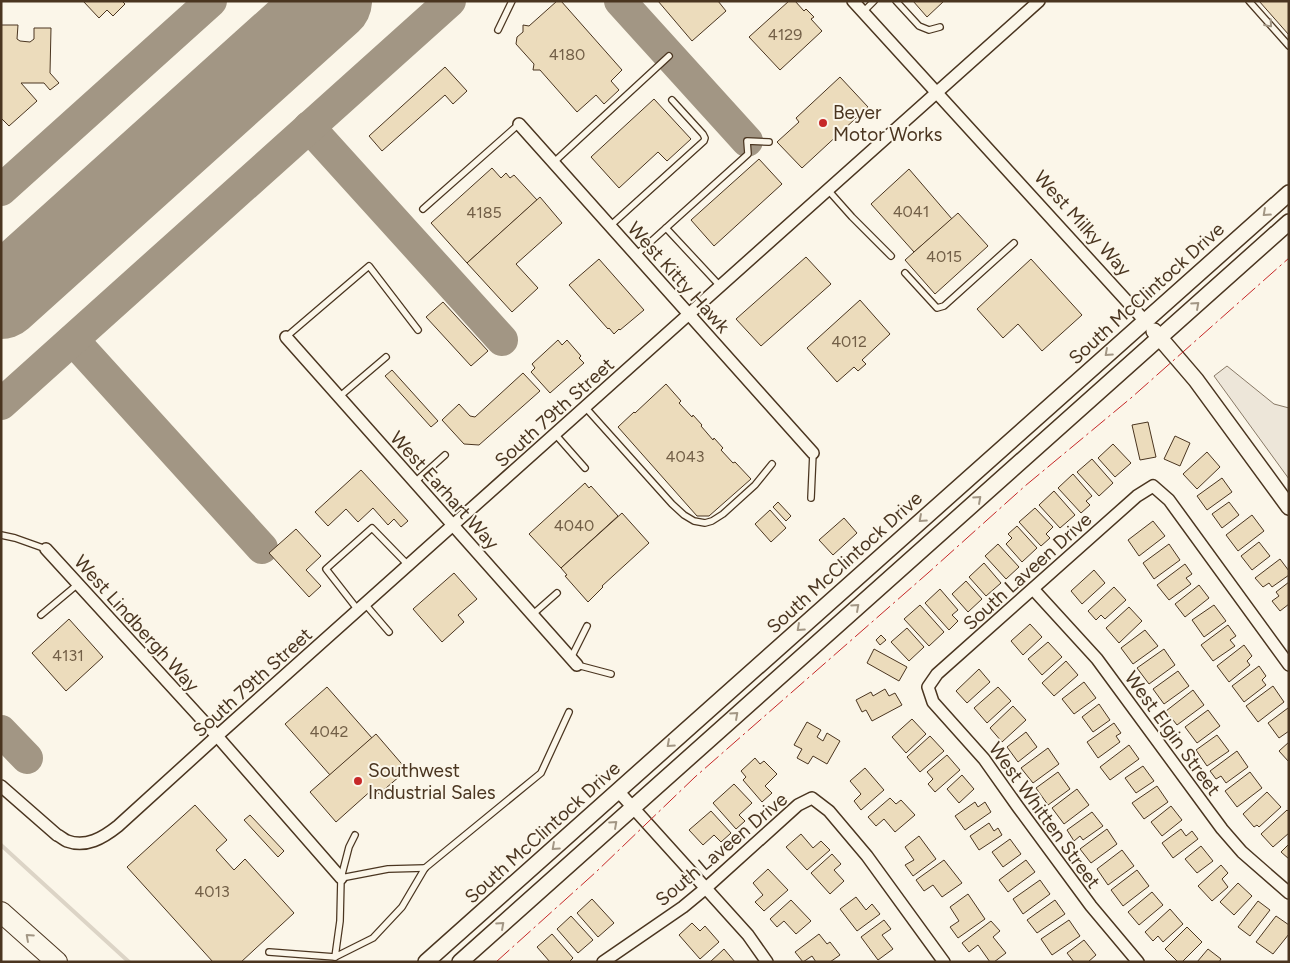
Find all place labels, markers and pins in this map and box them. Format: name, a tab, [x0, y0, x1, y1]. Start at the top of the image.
place label: Beyer Motor Works	[833, 101, 942, 146]
marker: Beyer Motor Works	[817, 117, 829, 129]
place label: Southwest Industrial Sales	[368, 759, 496, 804]
marker: Southwest Industrial Sales	[352, 775, 364, 787]

